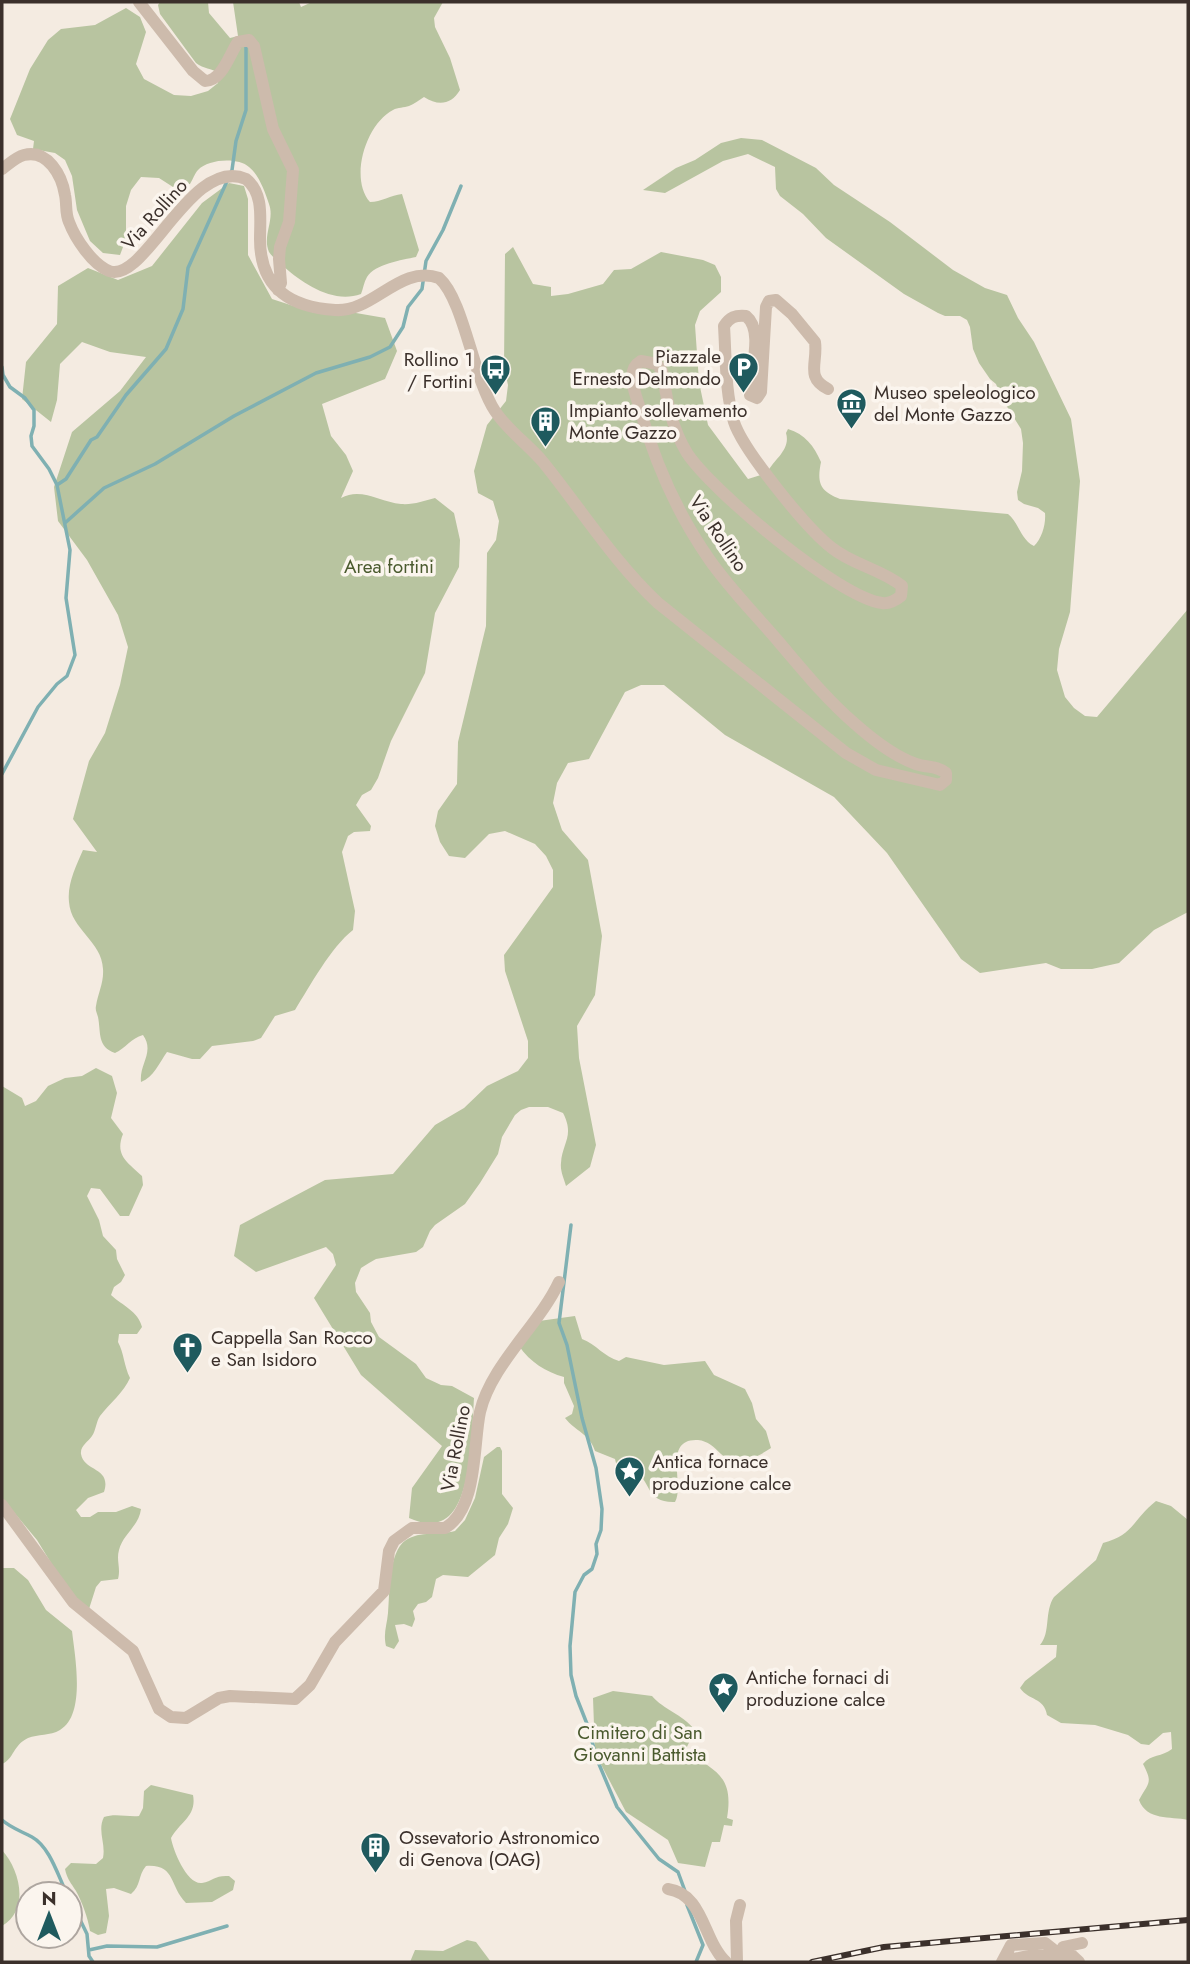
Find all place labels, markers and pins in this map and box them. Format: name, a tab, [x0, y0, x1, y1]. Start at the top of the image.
place label: Piazzale Ernesto Delmondo	[573, 343, 721, 392]
place label: Rollino 1 / Fortini	[404, 346, 473, 395]
parking icon: Piazzale Ernesto Delmondo	[727, 350, 761, 394]
bus stop icon: Rollino 1 / Fortini	[479, 353, 513, 397]
place label: Museo speleologico del Monte Gazzo	[874, 379, 1036, 428]
museum icon: Museo speleologico del Monte Gazzo	[834, 386, 868, 430]
place label: Impianto sollevamento Monte Gazzo	[569, 397, 747, 446]
building icon: Impianto sollevamento Monte Gazzo	[529, 404, 563, 448]
place label: Cappella San Rocco e San Isidoro	[211, 1324, 373, 1373]
church icon: Cappella San Rocco e San Isidoro	[171, 1331, 205, 1375]
place label: Antica fornace produzione calce	[652, 1448, 791, 1497]
place icon: Antica fornace produzione calce	[612, 1455, 646, 1499]
place label: Antiche fornaci di produzione calce	[746, 1664, 890, 1713]
place icon: Antiche fornaci di produzione calce	[706, 1671, 740, 1715]
place label: Ossevatorio Astronomico di Genova (OAG)	[399, 1824, 600, 1873]
building icon: Ossevatorio Astronomico di Genova (OAG)	[359, 1831, 393, 1875]

